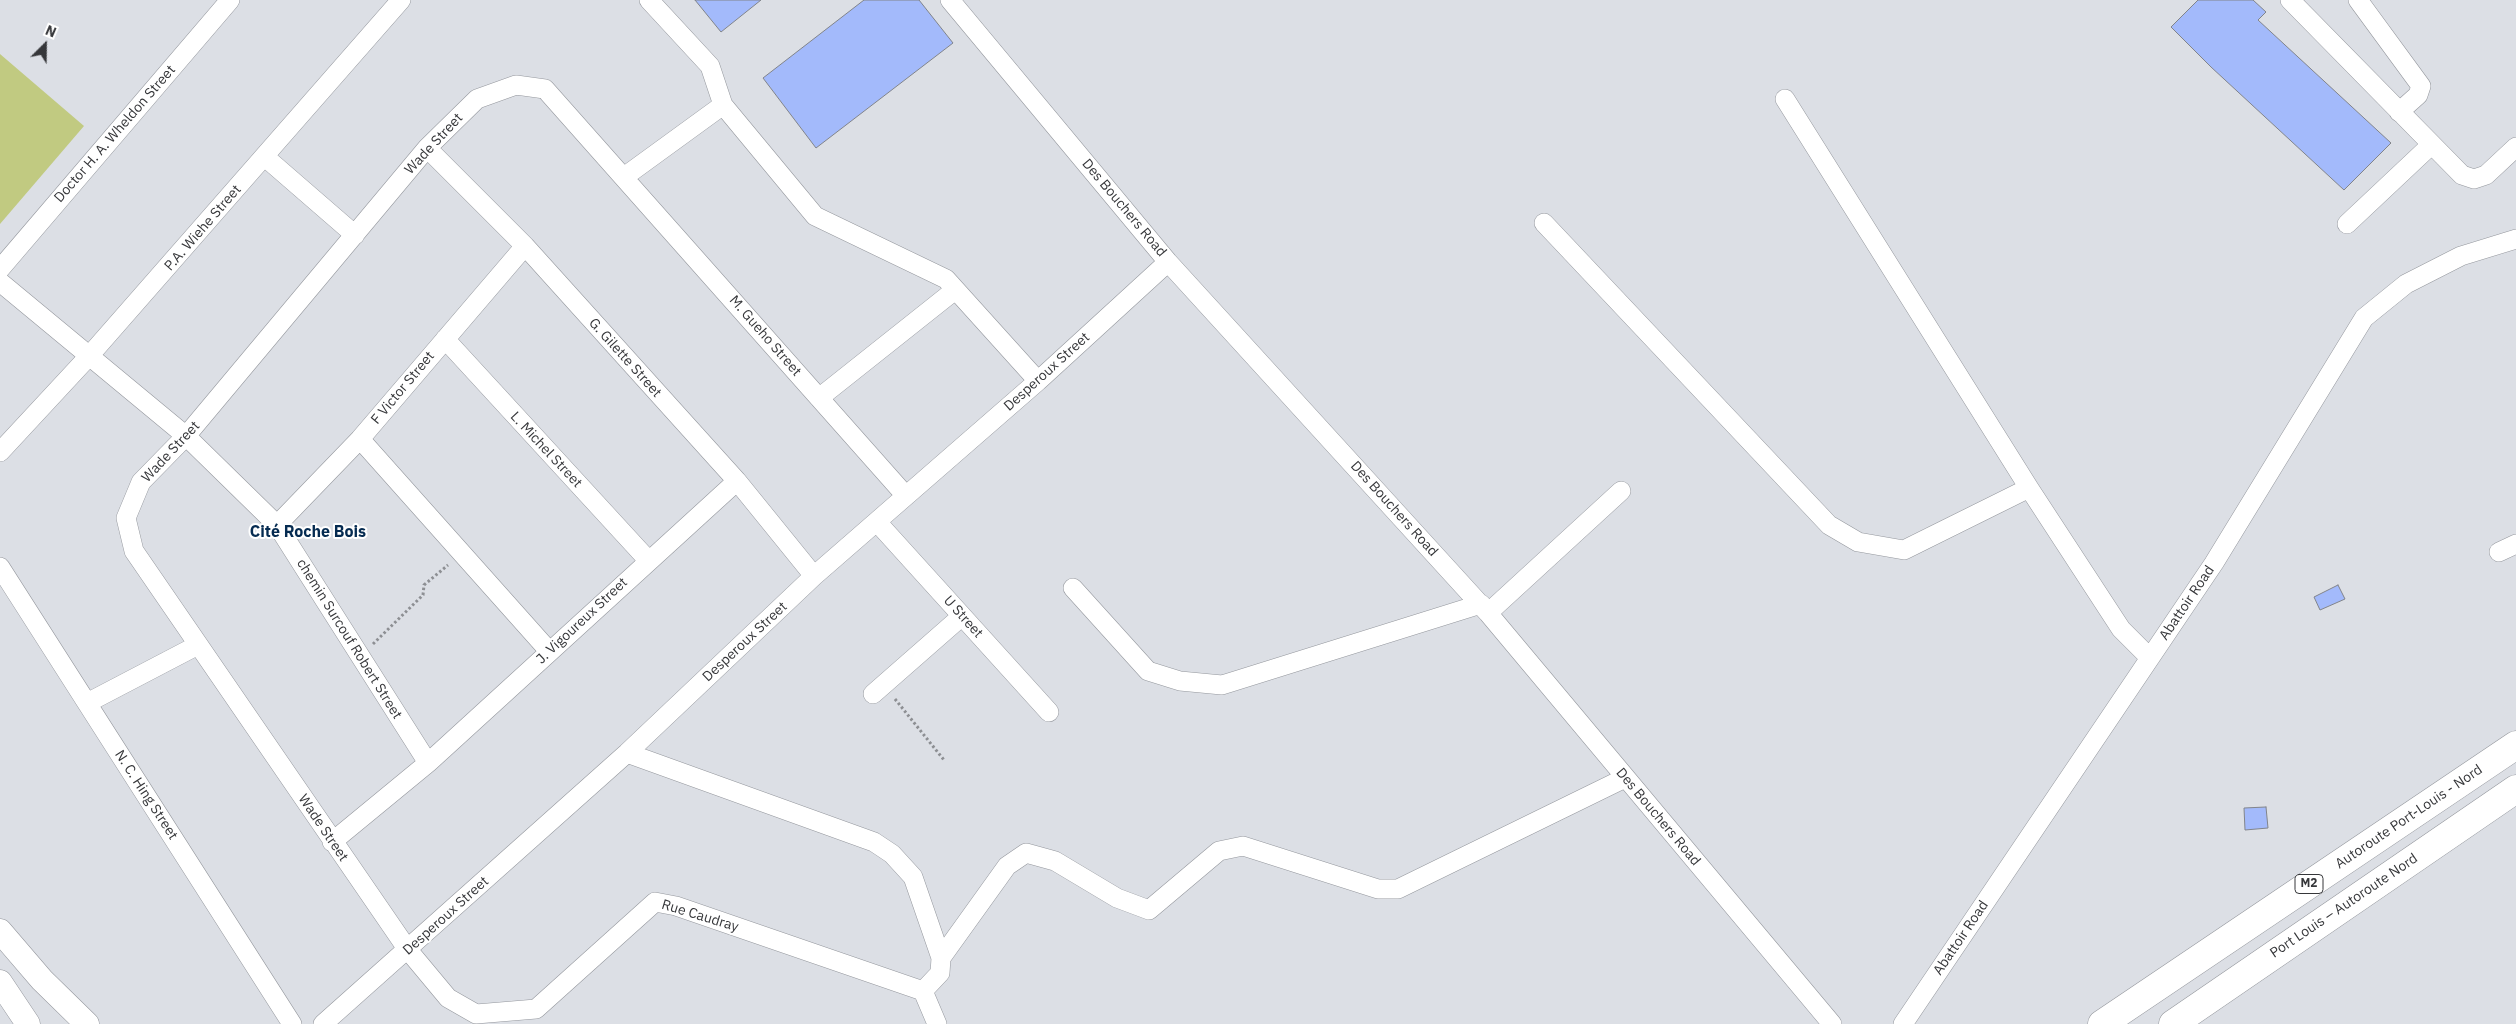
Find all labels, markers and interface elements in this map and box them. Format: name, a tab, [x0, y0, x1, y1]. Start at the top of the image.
north arrow	[20, 20, 70, 70]
text: N	[43, 21, 59, 41]
street label: Doctor H. A. Wheldon Street	[51, 62, 179, 206]
street label: Wade Street	[401, 110, 467, 178]
street label: Des Bouchers Road	[1078, 156, 1170, 260]
street label: P.A. Wiehe Street	[161, 182, 245, 274]
street label: M. Gueho Street	[725, 292, 805, 380]
street label: G. Gilette Street	[585, 315, 665, 401]
street label: Desperoux Street	[1001, 329, 1093, 415]
street label: F Victor Street	[368, 348, 438, 428]
street label: L. Michel Street	[507, 409, 585, 491]
street label: Wade Street	[138, 418, 204, 486]
street label: Des Bouchers Road	[1347, 458, 1441, 560]
district label: Cité Roche Bois	[250, 522, 366, 542]
street label: chemin Surcouf Robert Street	[293, 556, 405, 722]
street label: Abattoir Road	[2156, 563, 2218, 643]
street label: J. Vigoureux Street	[533, 574, 631, 668]
street label: U Street	[940, 592, 986, 642]
street label: Desperoux Street	[699, 599, 791, 685]
street label: N. C. Hing Street	[111, 747, 181, 843]
street label: Autoroute Port-Louis - Nord	[2332, 761, 2486, 873]
street label: Des Bouchers Road	[1612, 765, 1704, 869]
street label: Wade Street	[294, 791, 352, 865]
street label: Port Louis – Autoroute Nord	[2267, 850, 2421, 962]
street label: Desperoux Street	[400, 873, 492, 959]
road number: M2	[2295, 874, 2323, 894]
street label: Rue Caudray	[659, 896, 741, 936]
street label: Abattoir Road	[1930, 898, 1992, 978]

